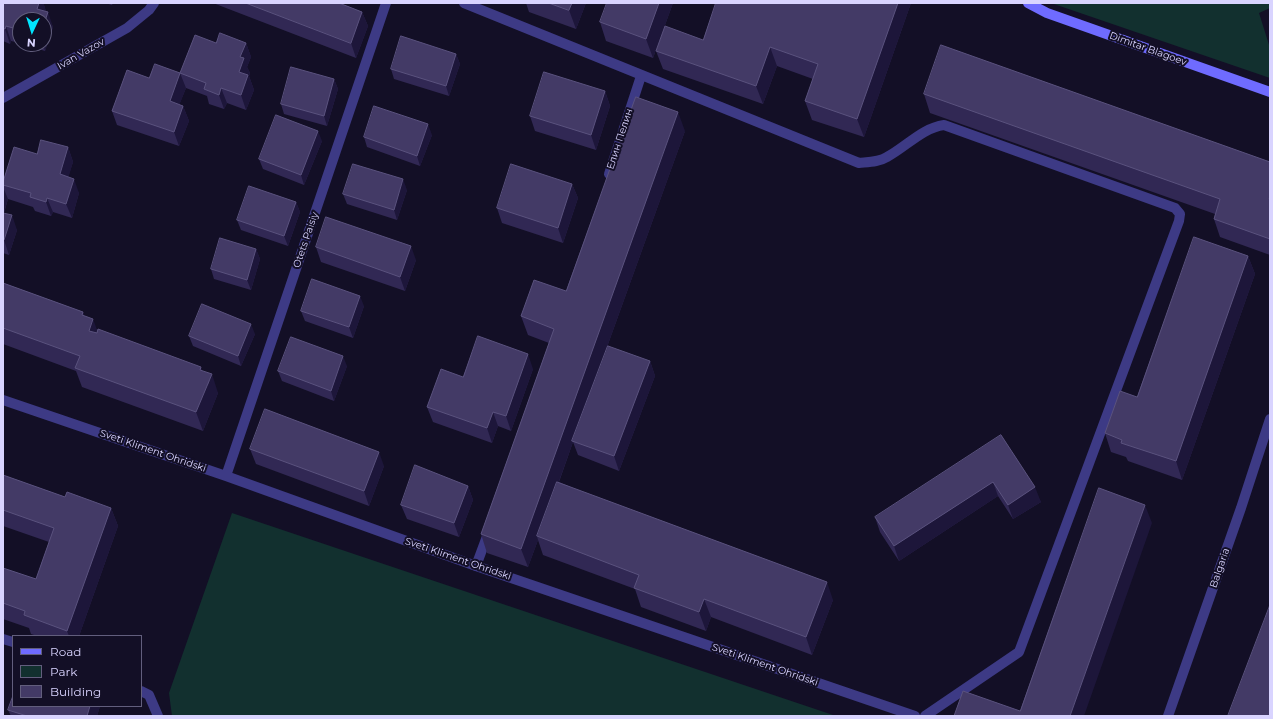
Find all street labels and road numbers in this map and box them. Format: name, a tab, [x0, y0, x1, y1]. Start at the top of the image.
street label: Dimitar Blagoev	[1108, 29, 1188, 69]
street label: Ivan Vazov	[55, 36, 107, 72]
street label: Елин Пелин	[604, 107, 636, 171]
street label: Otets Paisiy	[291, 210, 321, 270]
street label: Sveti Kliment Ohridski	[98, 427, 208, 475]
street label: Sveti Kliment Ohridski	[403, 535, 513, 583]
street label: Balgaria	[1208, 546, 1232, 590]
street label: Sveti Kliment Ohridski	[710, 641, 820, 689]

